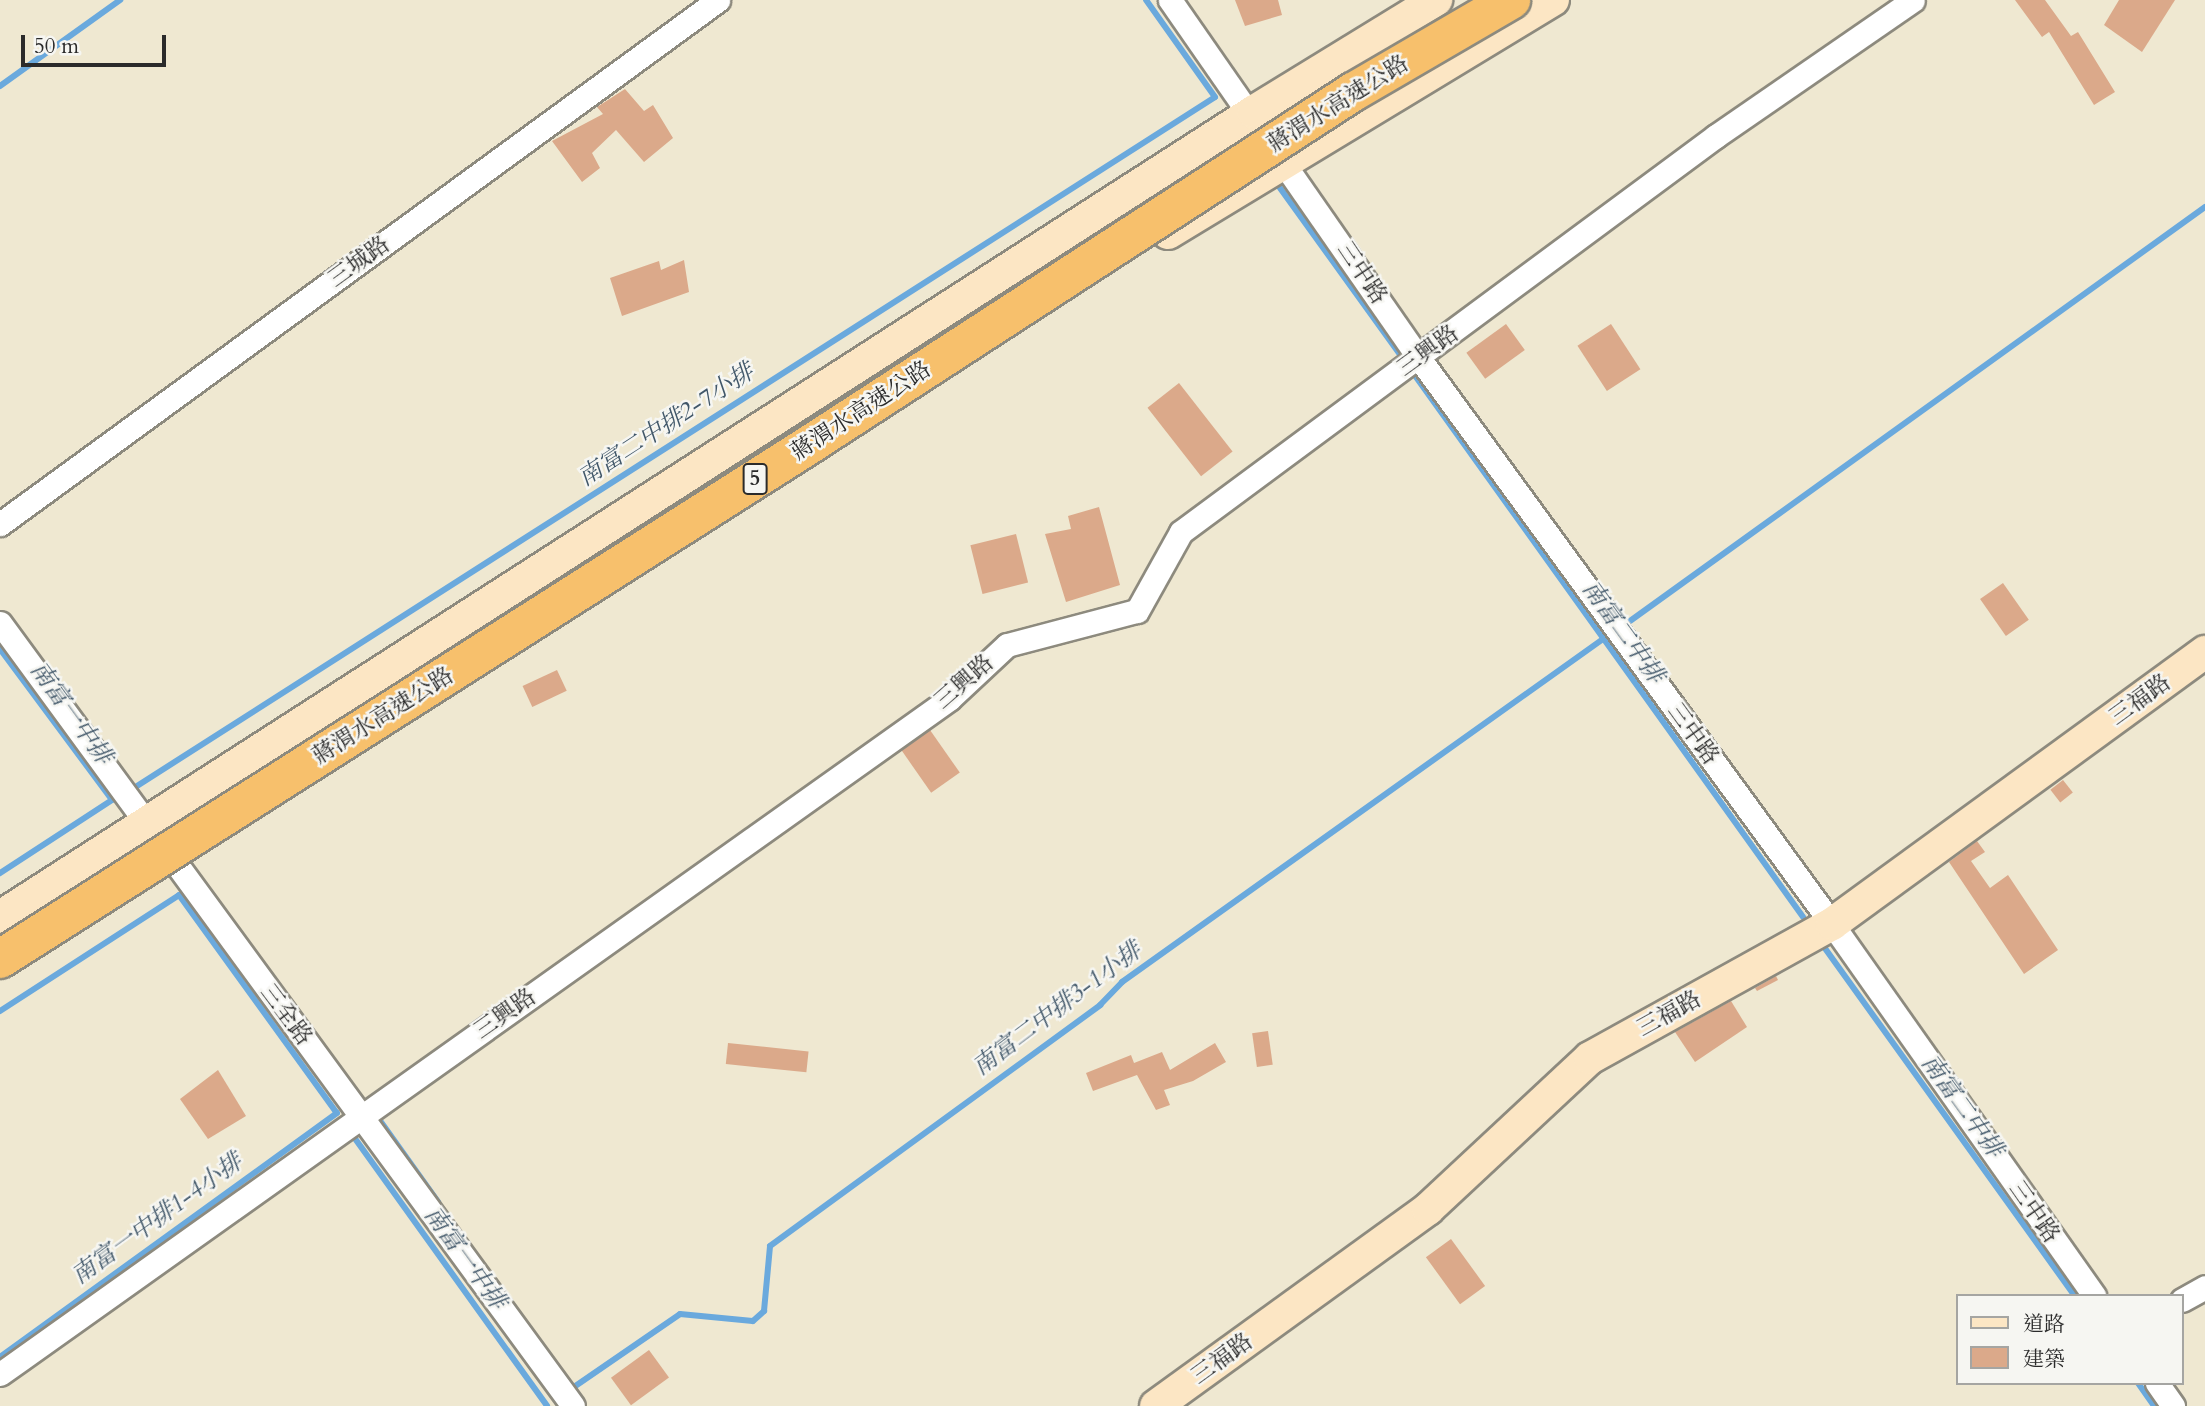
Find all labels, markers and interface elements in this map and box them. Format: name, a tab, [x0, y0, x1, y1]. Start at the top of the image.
scale bar	[24, 21, 170, 65]
text: 50 m	[34, 32, 79, 61]
street label: 蔣渭水高速公路	[1262, 50, 1414, 158]
street label: 三城路	[323, 231, 395, 293]
street label: 三中路	[1331, 237, 1393, 309]
street label: 三興路	[1392, 320, 1464, 382]
street label: 蔣渭水高速公路	[786, 356, 936, 466]
water label: 南富二中排2-7小排	[573, 358, 759, 492]
road number: 5	[741, 462, 769, 496]
water label: 南富二中排	[1576, 575, 1670, 689]
street label: 三興路	[929, 649, 999, 715]
water label: 南富一中排	[24, 656, 118, 770]
street label: 蔣渭水高速公路	[307, 662, 459, 770]
street label: 三福路	[2104, 669, 2176, 731]
street label: 三中路	[1662, 698, 1724, 770]
water label: 南富二中排3-1小排	[967, 936, 1147, 1082]
street label: 三全路	[254, 979, 318, 1051]
street label: 三興路	[469, 983, 541, 1045]
street label: 三福路	[1632, 985, 1706, 1043]
water label: 南富二中排	[1915, 1049, 2009, 1163]
water label: 南富一中排1-4小排	[66, 1148, 248, 1290]
street label: 三中路	[2003, 1176, 2065, 1248]
water label: 南富一中排	[418, 1201, 512, 1315]
legend	[1956, 1294, 2184, 1385]
text: 道路	[2023, 1310, 2065, 1339]
street label: 三福路	[1186, 1328, 1258, 1390]
text: 建築	[2023, 1345, 2065, 1374]

